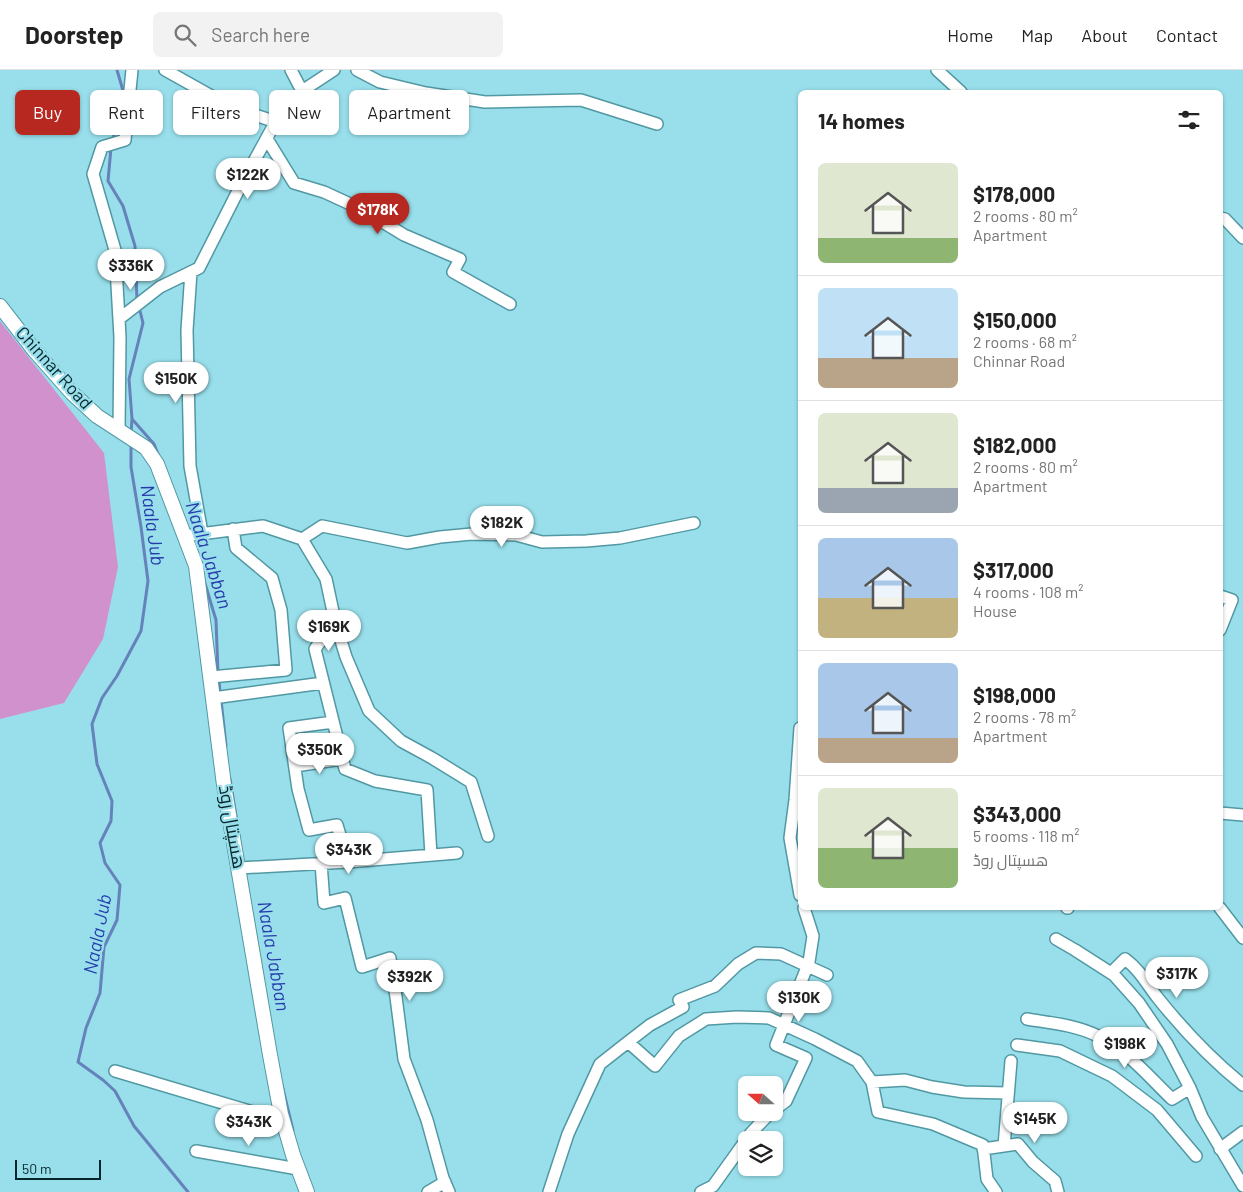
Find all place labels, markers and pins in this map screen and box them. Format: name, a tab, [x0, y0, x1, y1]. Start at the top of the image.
pin: $122K	[213, 158, 283, 200]
pin: $178K	[343, 192, 413, 235]
pin: $336K	[96, 248, 166, 291]
pin: $150K	[141, 362, 211, 404]
pin: $182K	[467, 506, 537, 548]
pin: $169K	[294, 610, 364, 652]
pin: $350K	[285, 732, 355, 775]
pin: $343K	[314, 832, 384, 875]
pin: $317K	[1142, 956, 1212, 999]
pin: $392K	[375, 960, 445, 1002]
pin: $130K	[764, 980, 834, 1023]
pin: $198K	[1090, 1026, 1160, 1069]
pin: $145K	[1000, 1102, 1070, 1144]
pin: $343K	[214, 1104, 284, 1147]

